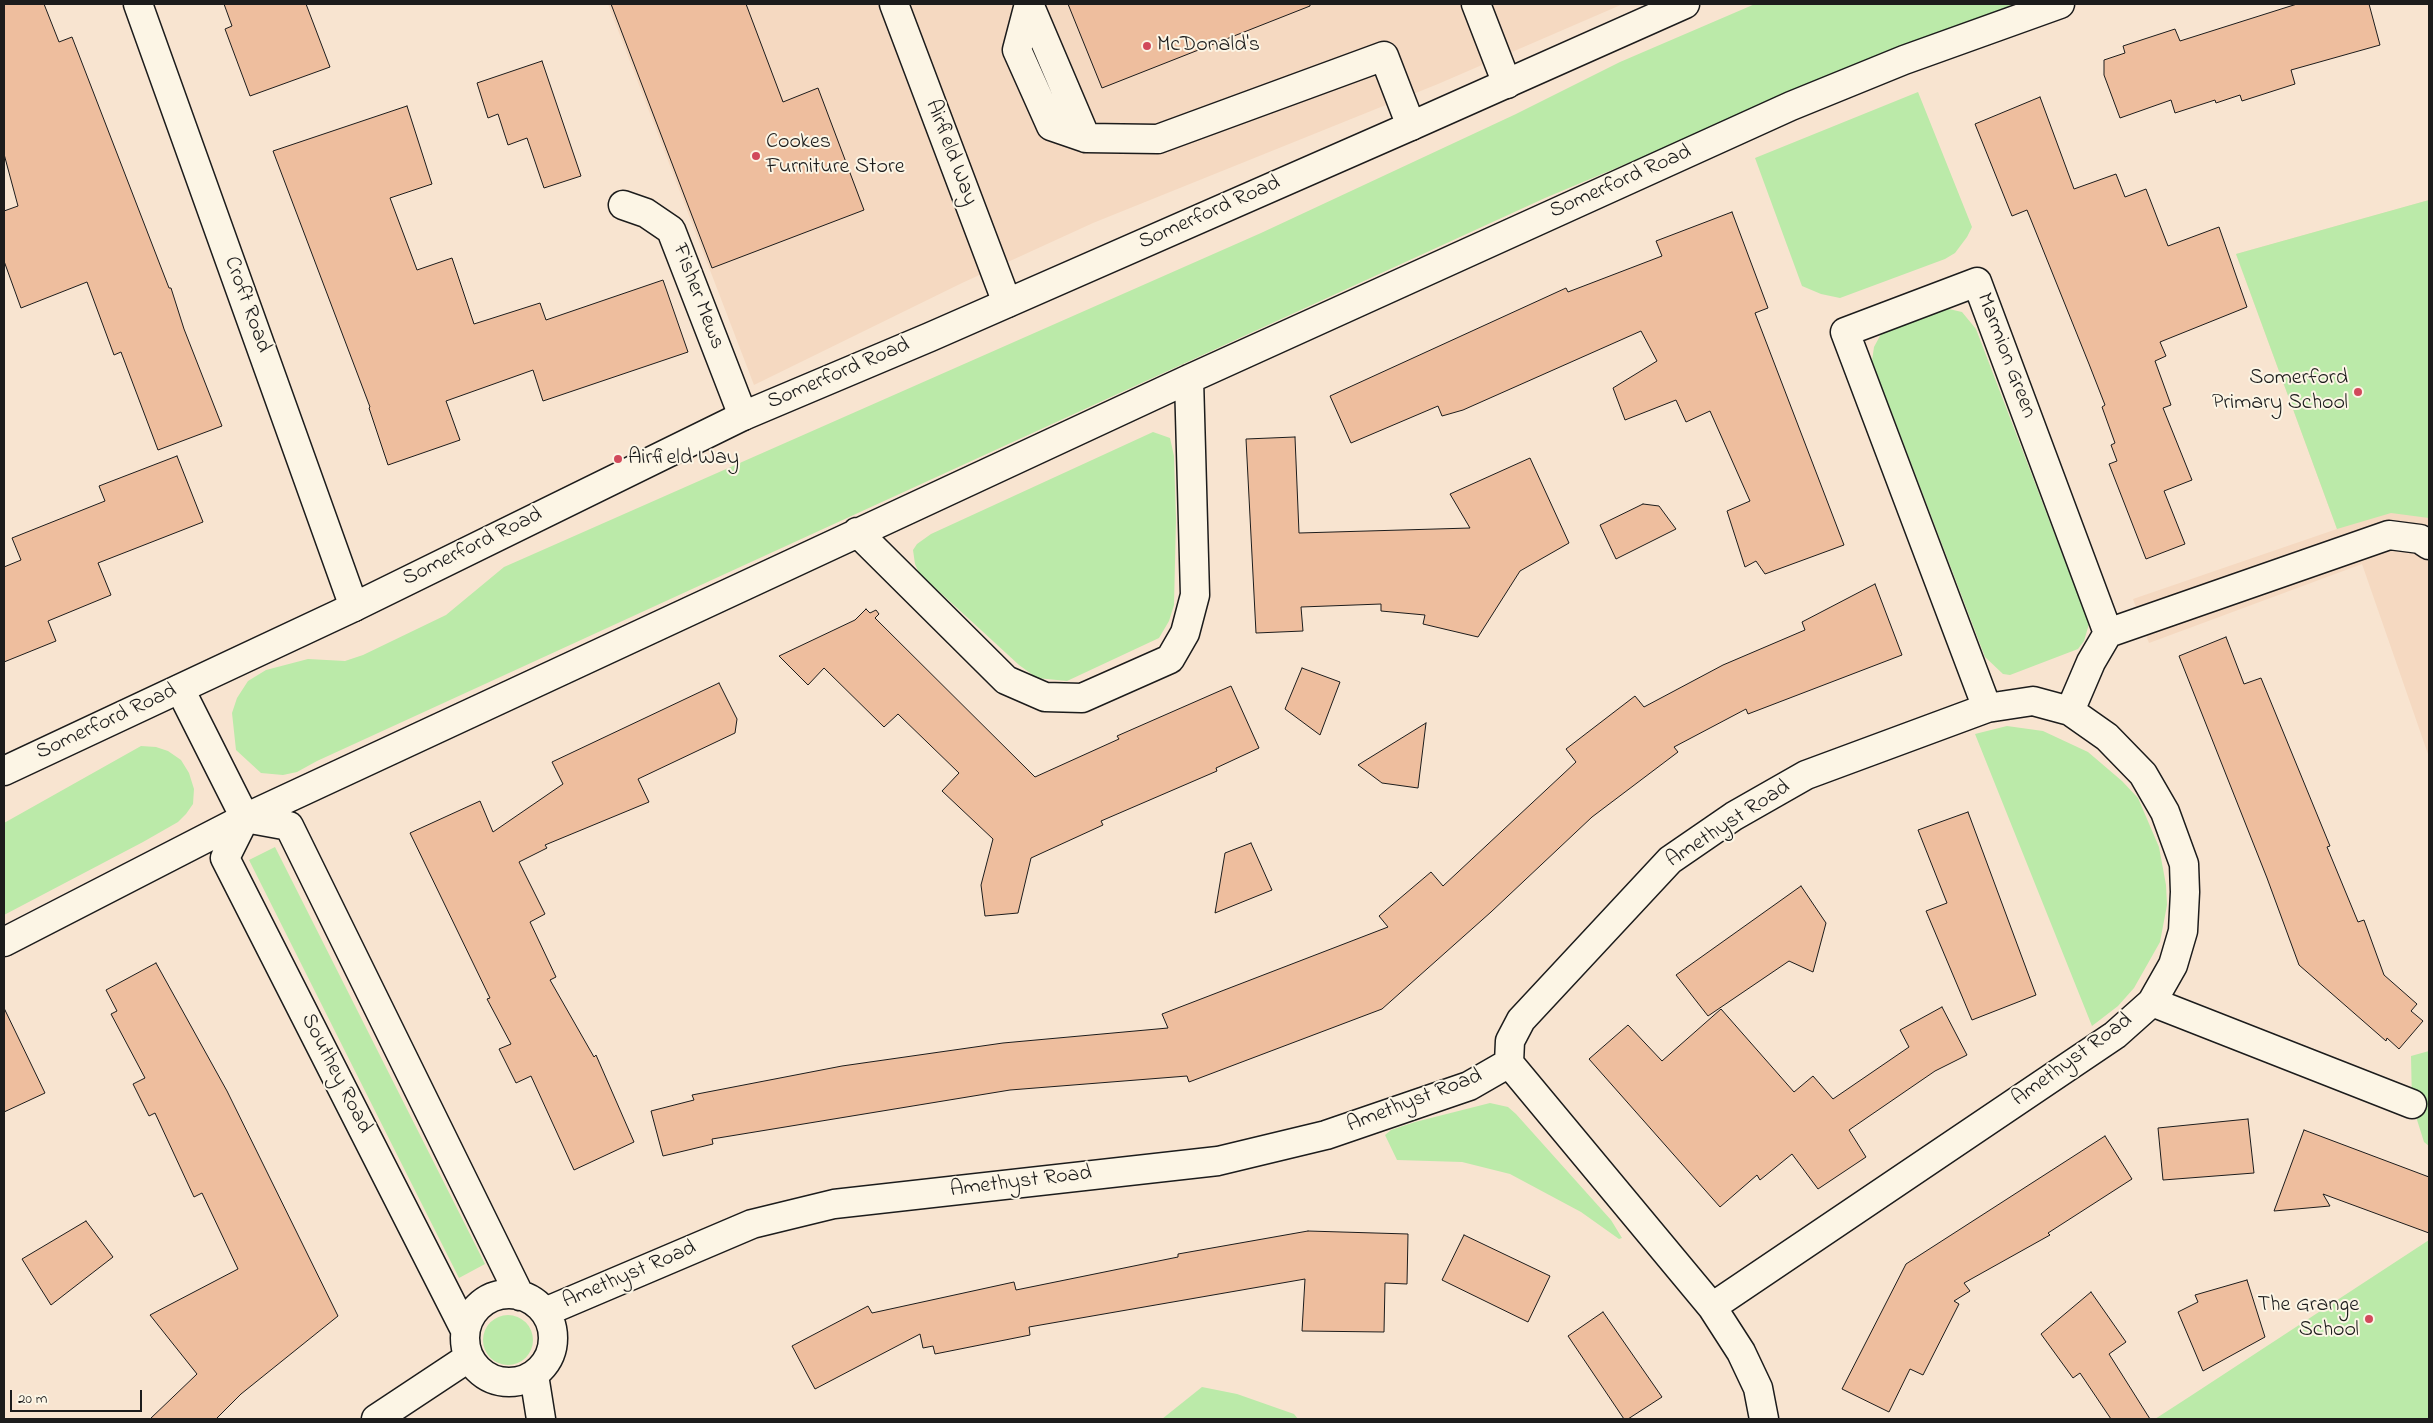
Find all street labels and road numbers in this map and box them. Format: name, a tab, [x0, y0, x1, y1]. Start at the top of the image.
street label: Airfield Way	[918, 96, 982, 210]
street label: Somerford Road	[1546, 140, 1696, 226]
street label: Somerford Road	[1135, 171, 1285, 257]
street label: Fisher Mews	[665, 241, 729, 353]
street label: Croft Road	[216, 253, 276, 357]
street label: Marmion Green	[1969, 290, 2041, 422]
street label: Somerford Road	[764, 333, 914, 417]
street label: Somerford Road	[399, 503, 547, 593]
street label: Somerford Road	[32, 679, 182, 767]
street label: Amethyst Road	[1662, 775, 1796, 875]
street label: Amethyst Road	[2008, 1008, 2138, 1114]
street label: Southey Road	[293, 1009, 377, 1139]
street label: Amethyst Road	[1344, 1064, 1486, 1140]
street label: Amethyst Road	[949, 1161, 1093, 1205]
street label: Amethyst Road	[559, 1236, 701, 1316]

